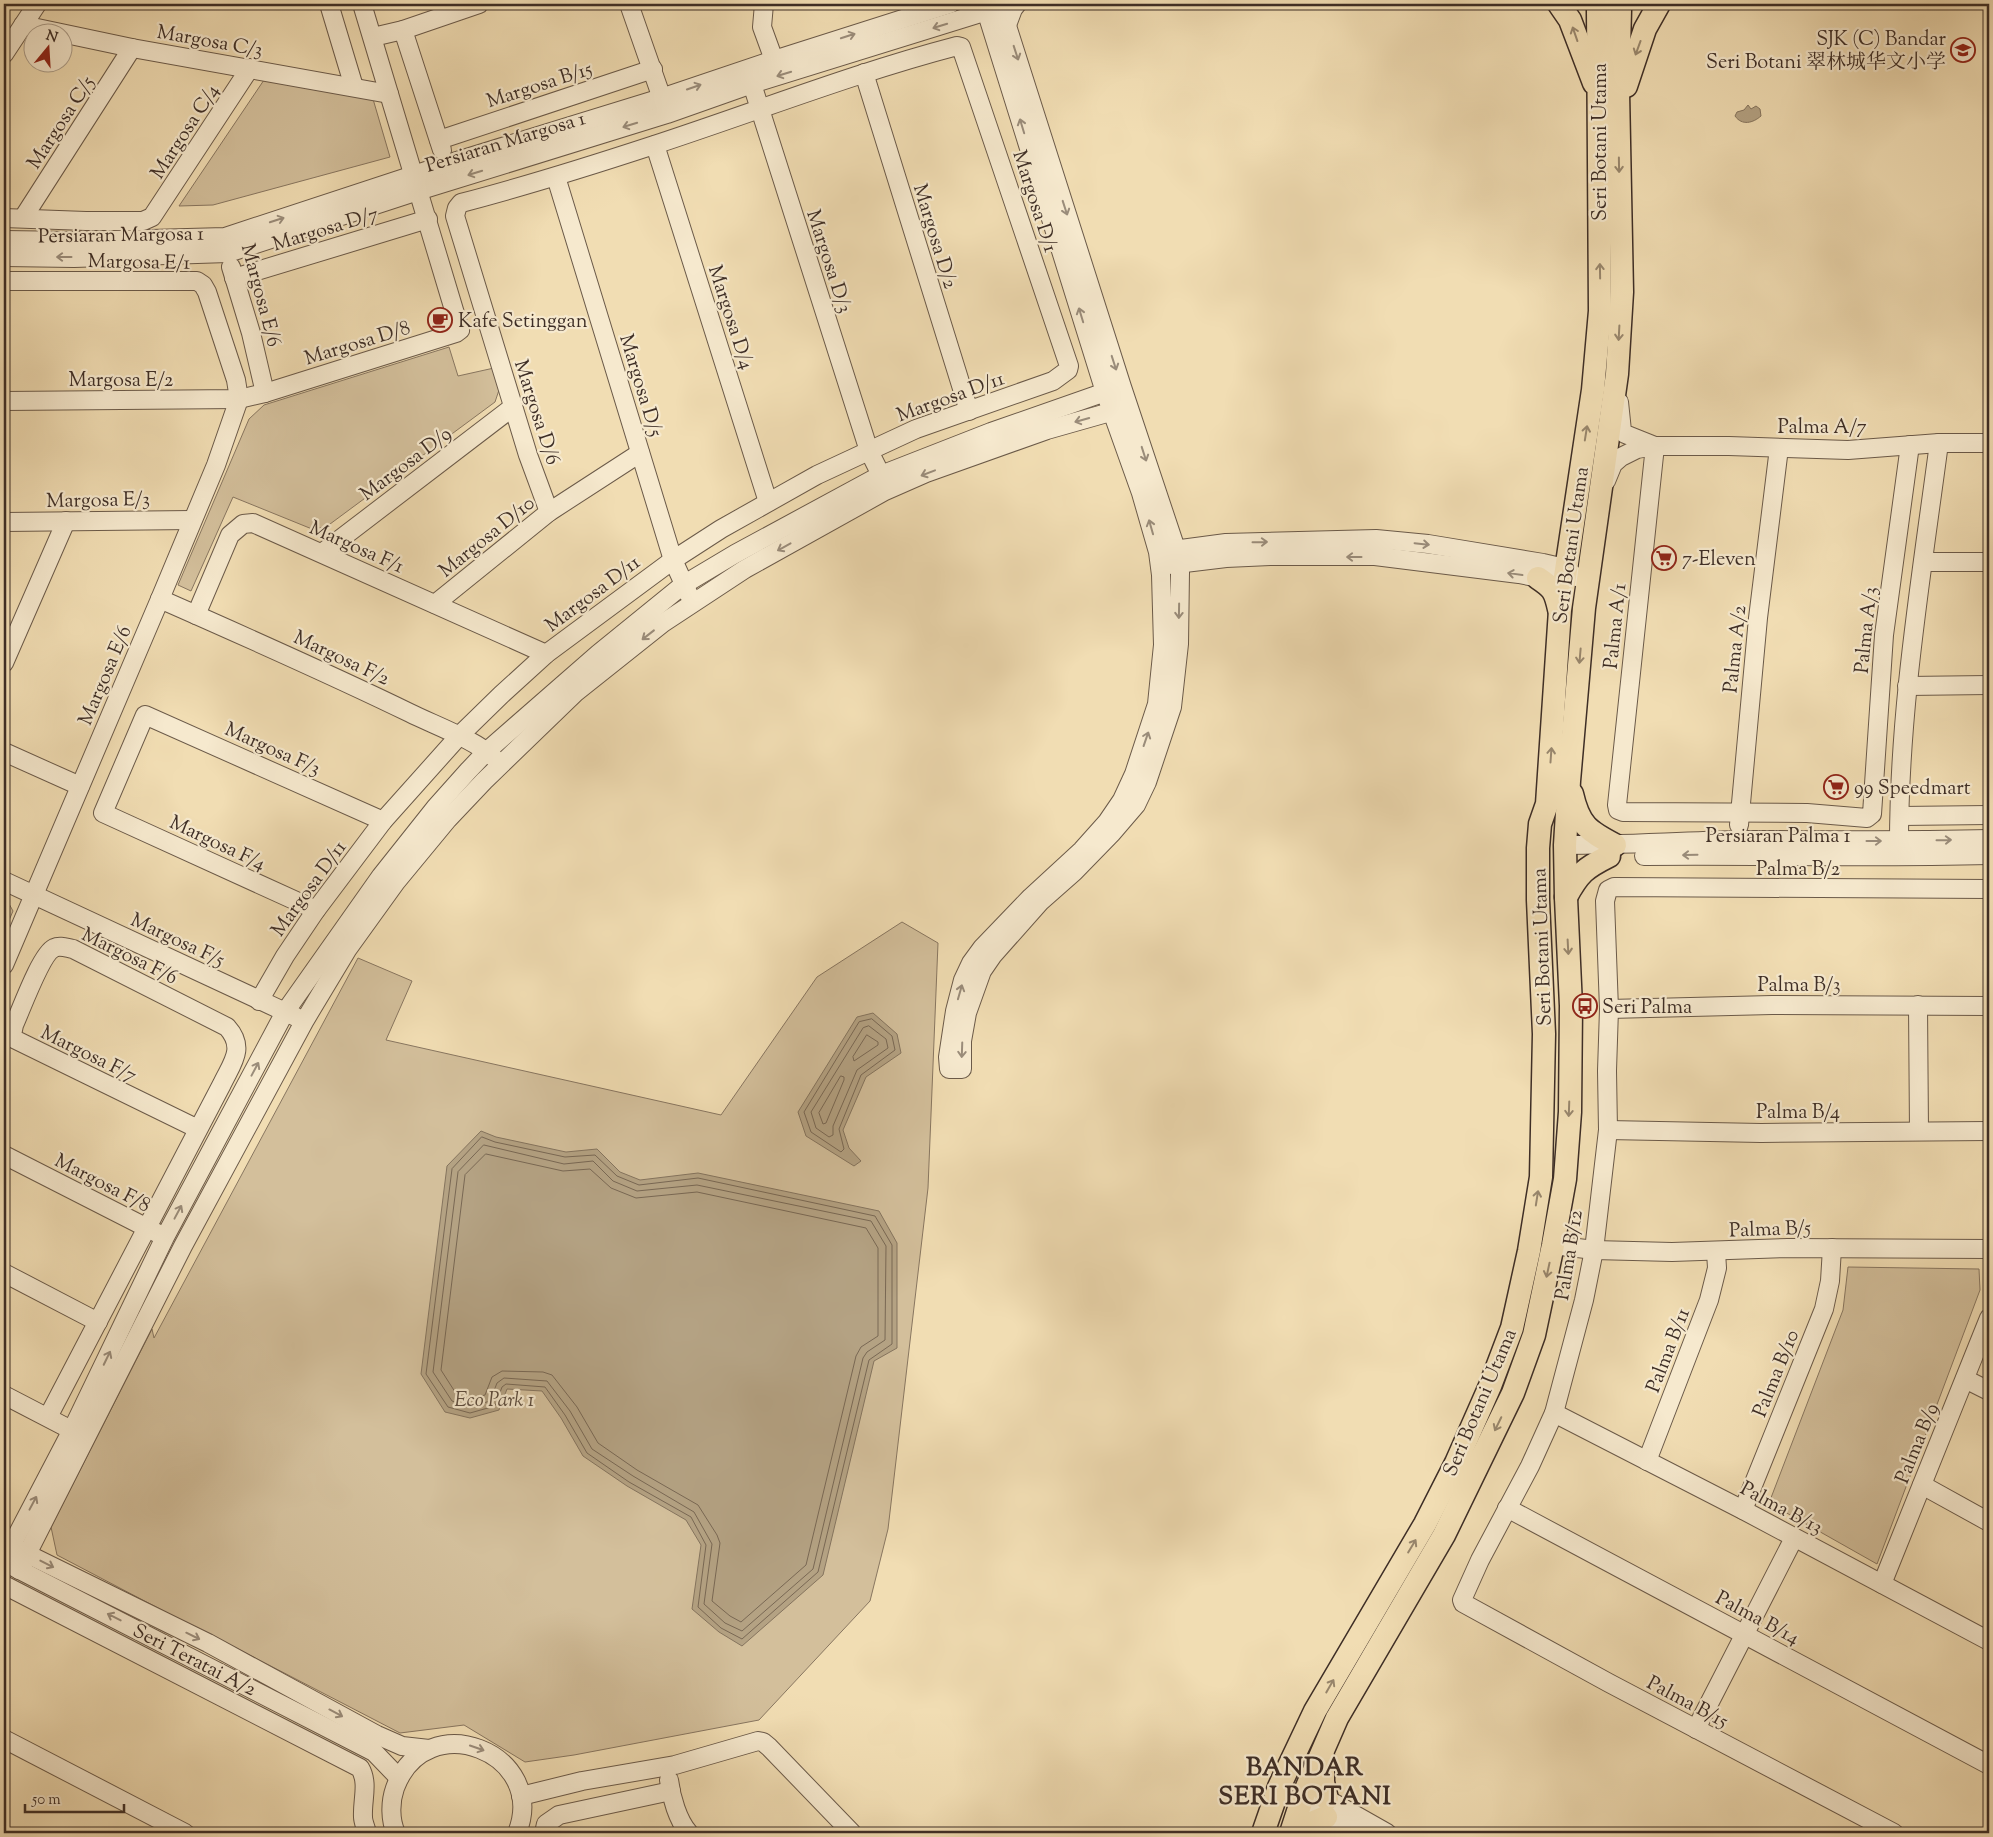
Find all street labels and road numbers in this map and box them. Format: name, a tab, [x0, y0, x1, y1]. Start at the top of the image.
street label: Margosa C/3	[154, 19, 265, 66]
street label: Margosa B/15	[483, 56, 596, 117]
street label: Seri Botani Utama	[1587, 63, 1616, 221]
street label: Margosa C/5	[21, 71, 103, 176]
street label: Margosa C/4	[144, 79, 228, 186]
street label: Persiaran Margosa 1	[422, 105, 590, 182]
street label: Margosa D/1	[1003, 147, 1064, 257]
street label: Margosa D/2	[904, 181, 963, 293]
street label: Margosa D/7	[269, 201, 382, 260]
street label: Margosa D/3	[797, 206, 858, 317]
street label: Persiaran Margosa 1	[38, 221, 205, 252]
street label: Margosa E/6	[232, 241, 287, 351]
street label: Margosa E/1	[87, 248, 191, 279]
street label: Margosa D/4	[699, 262, 760, 374]
street label: Margosa D/8	[301, 315, 414, 374]
street label: Margosa D/5	[610, 331, 669, 441]
street label: Margosa D/6	[505, 356, 566, 469]
street label: Margosa D/11	[893, 365, 1009, 431]
street label: Margosa E/2	[69, 367, 173, 396]
street label: Palma A/7	[1777, 414, 1867, 443]
street label: Margosa D/9	[354, 421, 459, 509]
street label: Seri Botani Utama	[1547, 465, 1598, 626]
street label: Margosa E/3	[46, 486, 150, 517]
street label: Margosa D/10	[433, 490, 542, 586]
street label: Margosa F/1	[304, 515, 408, 582]
street label: Margosa D/11	[540, 549, 647, 641]
street label: Palma A/1	[1598, 582, 1635, 670]
street label: Palma A/3	[1849, 585, 1886, 675]
street label: Palma A/2	[1717, 604, 1756, 695]
street label: Margosa E/6	[72, 622, 140, 730]
street label: Margosa F/2	[288, 624, 394, 694]
street label: Margosa F/3	[219, 716, 325, 784]
street label: Margosa F/4	[164, 809, 270, 879]
street label: Persiaran Palma 1	[1705, 823, 1851, 852]
street label: Margosa D/11	[265, 835, 355, 944]
street label: Palma B/2	[1756, 856, 1840, 885]
street label: Seri Botani Utama	[1526, 867, 1561, 1026]
street label: Margosa F/5	[125, 907, 229, 976]
street label: Margosa F/6	[76, 921, 182, 993]
street label: Palma B/3	[1757, 972, 1841, 1001]
street label: Margosa F/7	[35, 1019, 141, 1091]
street label: Palma B/4	[1756, 1099, 1840, 1128]
street label: Margosa F/8	[49, 1148, 155, 1221]
street label: Palma B/12	[1549, 1208, 1592, 1303]
street label: Palma B/5	[1729, 1215, 1812, 1246]
street label: Palma B/11	[1640, 1304, 1699, 1397]
street label: Seri Botani Utama	[1437, 1325, 1526, 1481]
street label: Palma B/10	[1747, 1326, 1808, 1422]
street label: Palma B/9	[1889, 1399, 1948, 1488]
street label: Palma B/13	[1734, 1475, 1827, 1543]
street label: Palma B/14	[1709, 1585, 1804, 1654]
street label: Seri Teratai A/2	[127, 1618, 261, 1705]
street label: Palma B/15	[1641, 1670, 1733, 1737]

